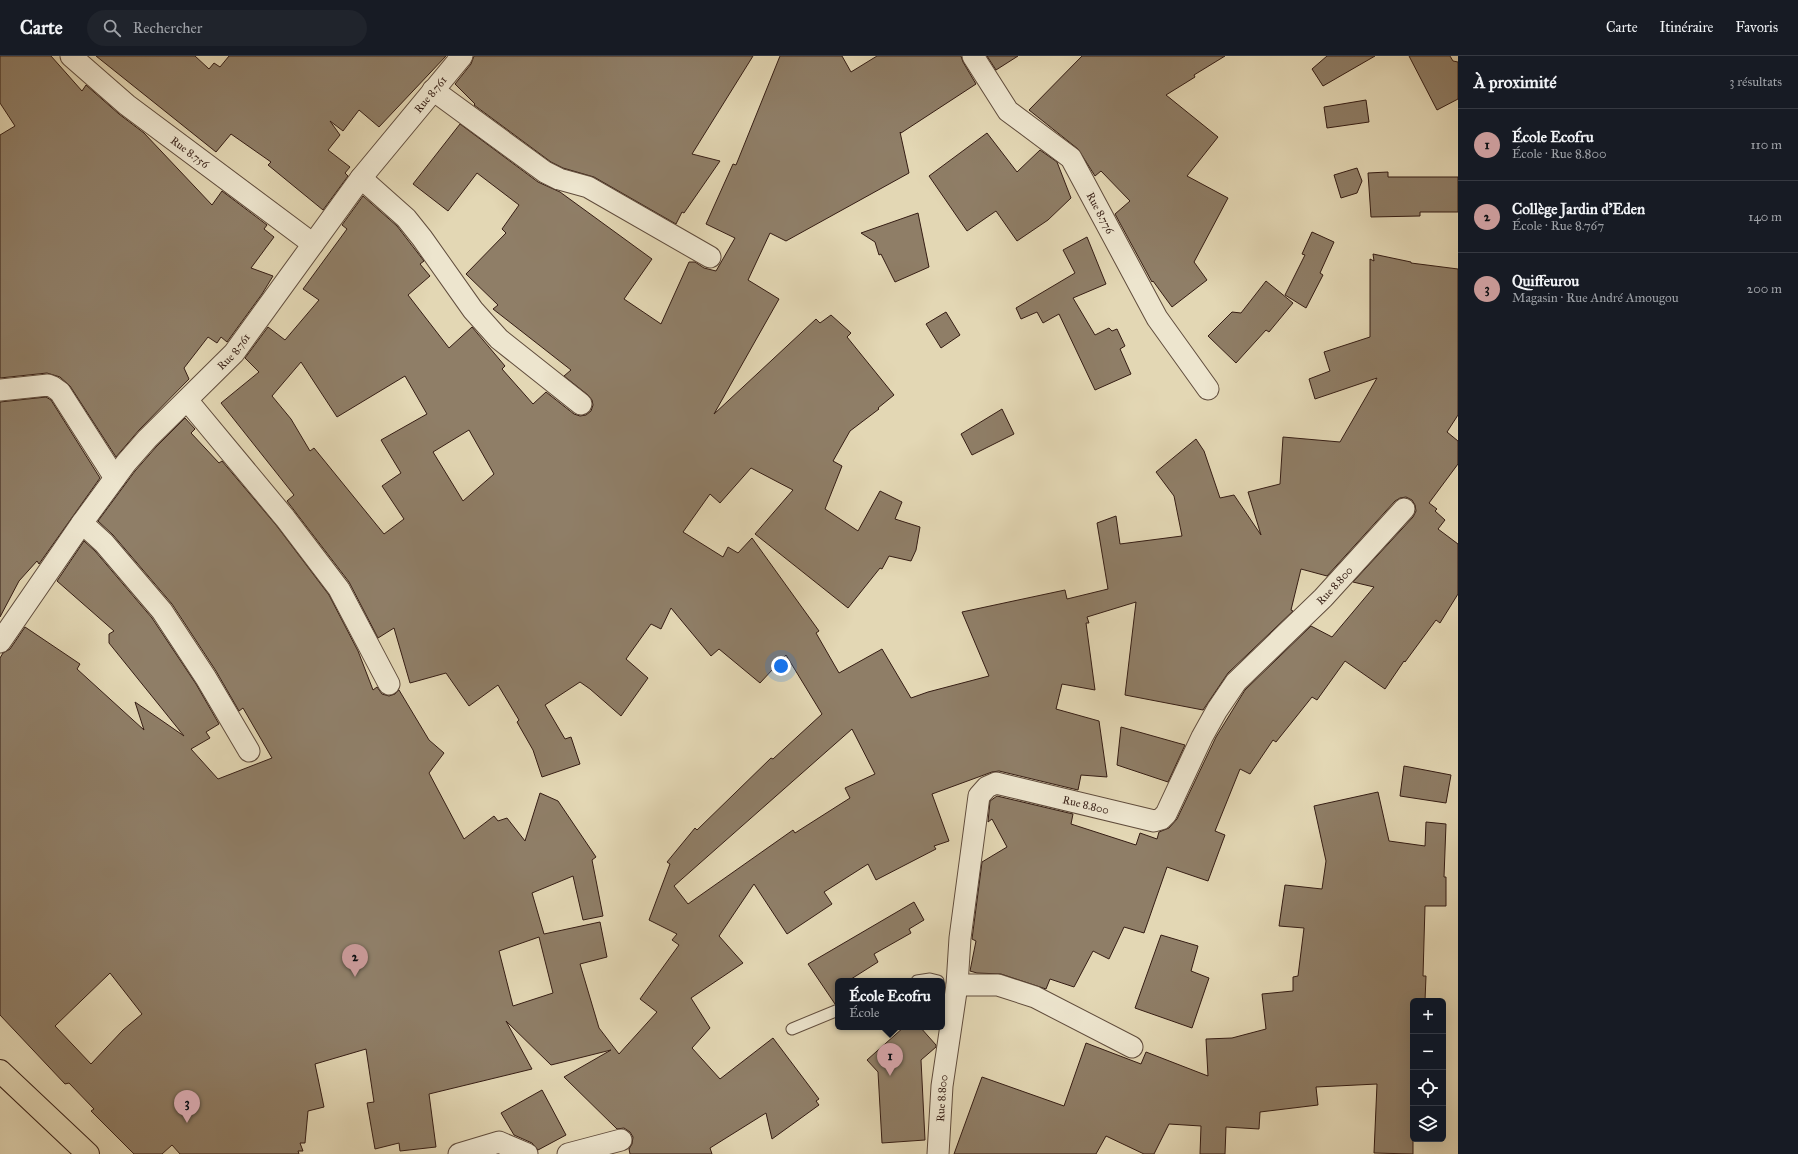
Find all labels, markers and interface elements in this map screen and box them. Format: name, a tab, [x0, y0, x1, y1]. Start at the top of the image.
search box	[87, 10, 367, 46]
text: Carte	[20, 16, 63, 39]
icon: search	[101, 17, 123, 39]
text: Rechercher	[133, 19, 202, 37]
text: Carte	[1606, 19, 1638, 36]
text: Itinéraire	[1660, 19, 1713, 36]
text: Favoris	[1735, 19, 1778, 36]
text: À proximité	[1474, 72, 1557, 93]
street label: Rue 8.761	[412, 74, 450, 116]
text: 3 résultats	[1729, 74, 1782, 90]
text: École Ecofru	[1512, 128, 1594, 146]
street label: Rue 8.756	[168, 134, 212, 171]
text: 1	[1484, 137, 1490, 153]
text: 110 m	[1750, 137, 1782, 153]
text: École · Rue 8.800	[1512, 146, 1607, 162]
street label: Rue 8.776	[1084, 190, 1117, 236]
text: Collège Jardin d'Eden	[1512, 200, 1645, 218]
text: 2	[1484, 209, 1490, 225]
text: 140 m	[1748, 209, 1782, 225]
text: École · Rue 8.767	[1512, 218, 1604, 234]
text: Quiffeurou	[1512, 272, 1579, 290]
text: 3	[1484, 281, 1490, 297]
text: 200 m	[1747, 281, 1782, 297]
text: Magasin · Rue André Amougou	[1512, 290, 1679, 306]
street label: Rue 8.761	[215, 331, 253, 373]
street label: Rue 8.800	[1314, 564, 1356, 608]
your location	[771, 656, 791, 676]
street label: Rue 8.800	[1061, 793, 1110, 817]
pin: 2	[342, 944, 368, 977]
popup	[835, 978, 945, 1030]
text: École Ecofru	[849, 987, 931, 1005]
map controls	[1410, 998, 1446, 1142]
button: +	[1410, 998, 1446, 1034]
text: École	[849, 1005, 879, 1021]
button: −	[1410, 1034, 1446, 1070]
pin: 1	[877, 1043, 903, 1076]
button: locate	[1410, 1070, 1446, 1106]
street label: Rue 8.800	[934, 1074, 951, 1122]
pin: 3	[174, 1090, 200, 1123]
button: layers	[1410, 1106, 1446, 1142]

